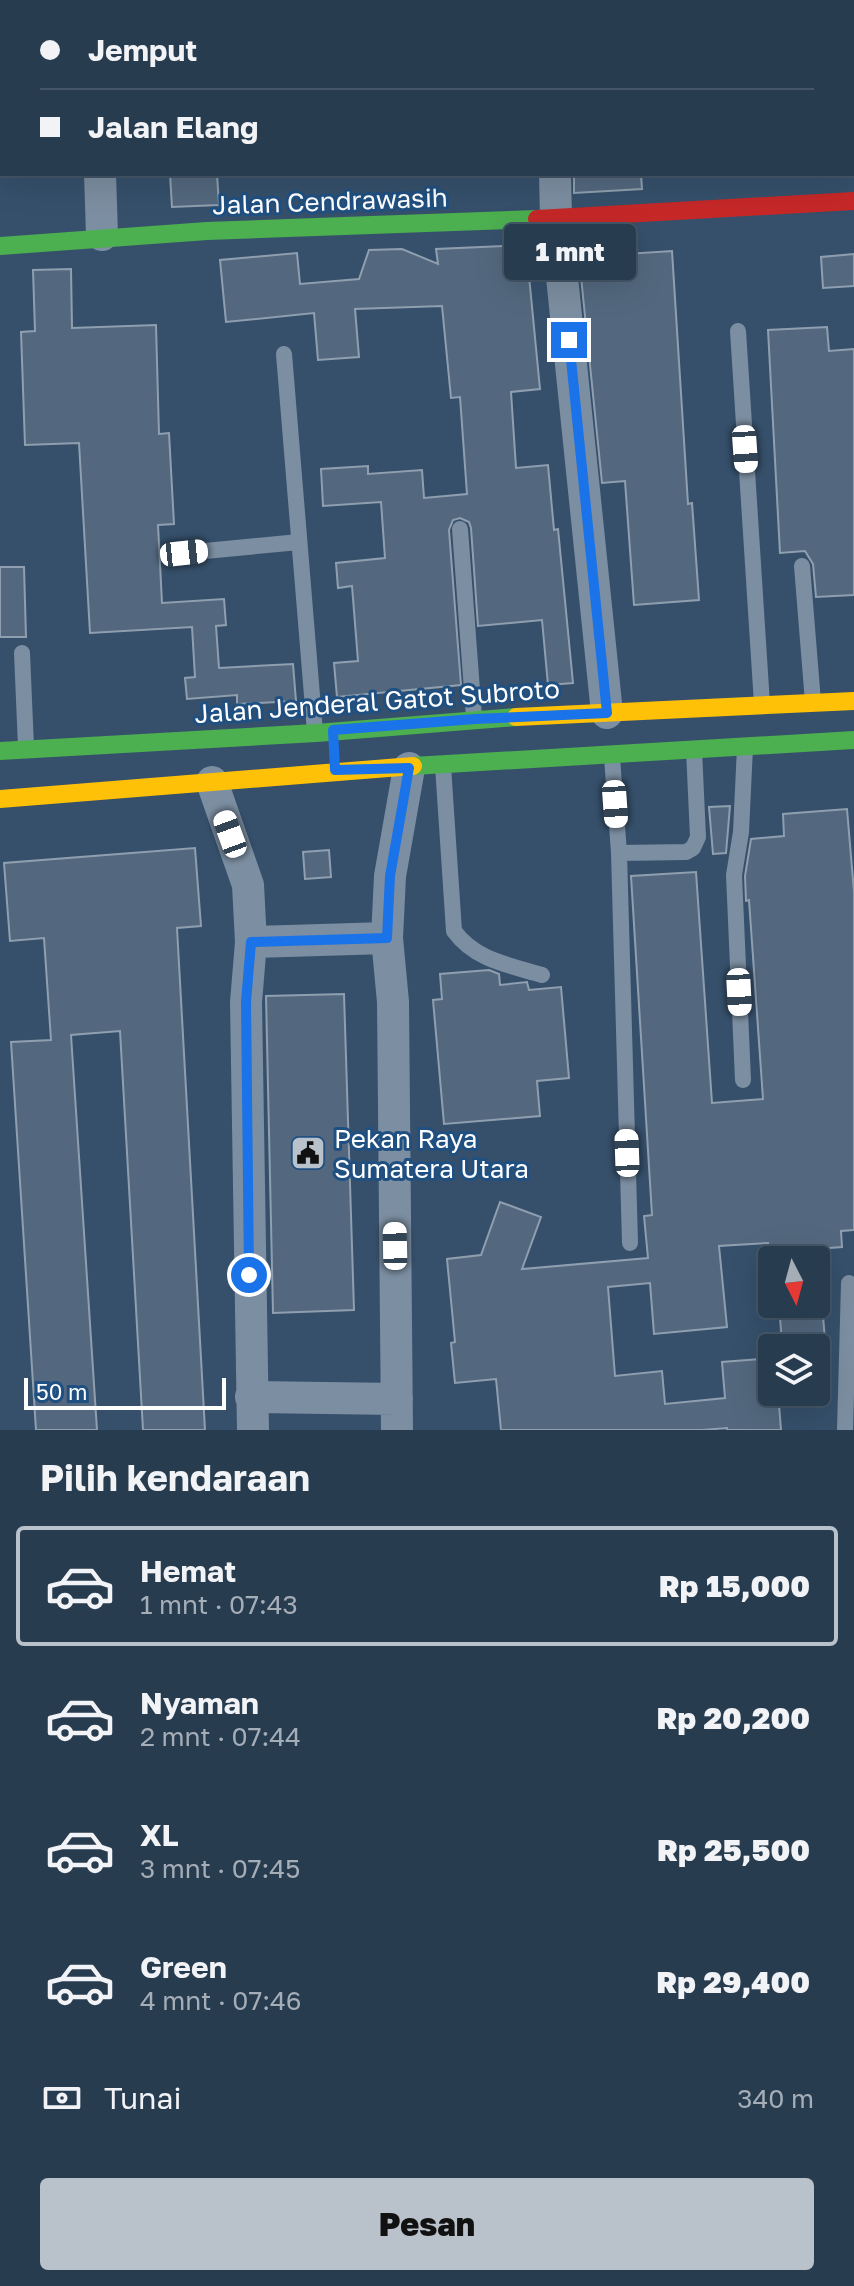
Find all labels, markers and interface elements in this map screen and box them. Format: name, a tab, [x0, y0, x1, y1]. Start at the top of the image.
text: Jemput	[88, 32, 197, 68]
text: Jalan Elang	[88, 109, 258, 145]
street label: Jalan Cendrawasih	[212, 181, 448, 221]
callout: 1 mnt	[503, 224, 635, 280]
text: 1 mnt	[535, 236, 605, 267]
route end	[551, 322, 587, 358]
car	[731, 424, 759, 474]
car	[159, 539, 209, 567]
street label: Jalan Jenderal Gatot Subroto	[193, 673, 561, 729]
car	[601, 779, 629, 829]
car	[211, 807, 249, 861]
car	[726, 967, 752, 1017]
place label: Pekan Raya Sumatera Utara	[334, 1123, 529, 1184]
car	[614, 1129, 640, 1177]
public building icon: Pekan Raya Sumatera Utara	[289, 1134, 327, 1172]
car	[383, 1222, 407, 1270]
north arrow	[758, 1246, 830, 1318]
map controls	[758, 1246, 830, 1406]
route start	[231, 1257, 267, 1293]
button: layers	[758, 1334, 830, 1406]
scale bar	[24, 1374, 226, 1410]
text: 50 m	[36, 1378, 87, 1405]
text: Pilih kendaraan	[40, 1456, 310, 1499]
icon: car	[44, 1550, 116, 1622]
text: Hemat	[140, 1553, 236, 1589]
text: Rp 15,000	[659, 1568, 810, 1604]
text: 1 mnt · 07:43	[140, 1589, 298, 1620]
icon: car	[44, 1682, 116, 1754]
text: Nyaman	[140, 1685, 259, 1721]
text: Rp 20,200	[656, 1700, 810, 1736]
text: 2 mnt · 07:44	[140, 1721, 301, 1752]
icon: car	[44, 1814, 116, 1886]
text: XL	[140, 1817, 179, 1853]
text: Rp 25,500	[657, 1832, 810, 1868]
text: 3 mnt · 07:45	[140, 1853, 300, 1884]
icon: car	[44, 1946, 116, 2018]
text: Green	[140, 1949, 227, 1985]
text: Rp 29,400	[656, 1964, 810, 2000]
text: 4 mnt · 07:46	[140, 1985, 302, 2016]
icon: cash	[40, 2076, 84, 2120]
text: Tunai	[104, 2080, 182, 2116]
text: 340 m	[737, 2083, 814, 2114]
button: Pesan	[40, 2178, 814, 2270]

